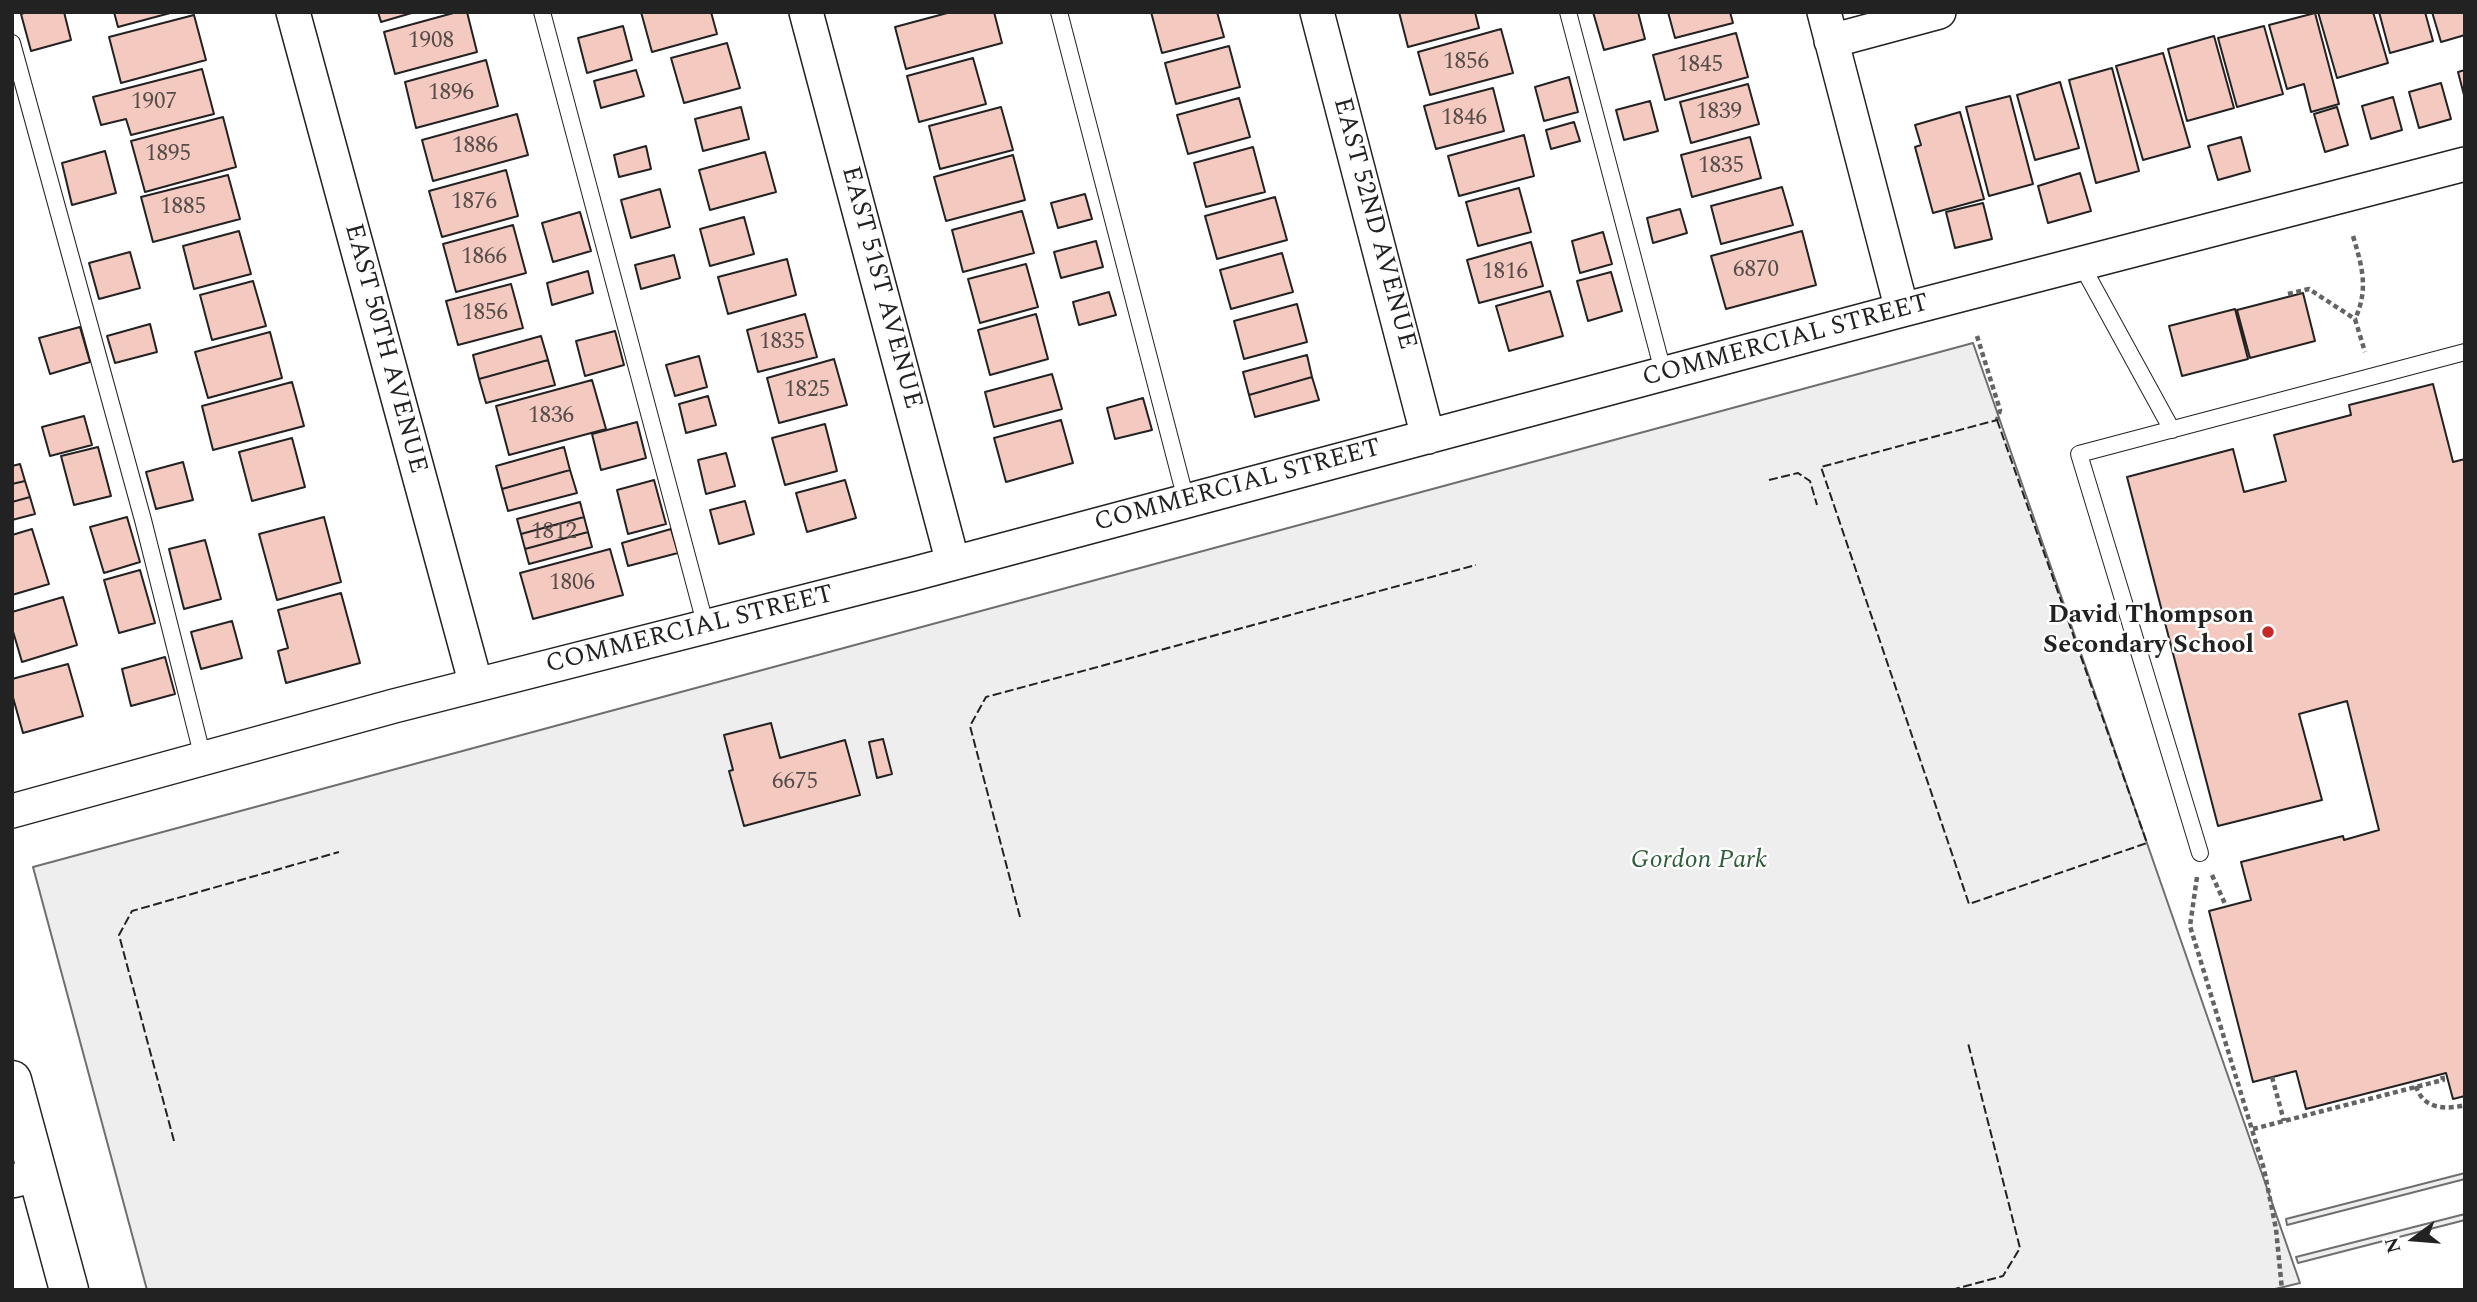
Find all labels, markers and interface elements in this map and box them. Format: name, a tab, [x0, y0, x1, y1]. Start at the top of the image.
house number: 1908	[408, 28, 454, 56]
house number: 1856	[1443, 49, 1489, 77]
house number: 1845	[1677, 52, 1723, 80]
house number: 1896	[428, 80, 474, 108]
house number: 1907	[131, 89, 177, 117]
street label: EAST 52ND AVENUE	[1324, 95, 1422, 353]
house number: 1839	[1696, 99, 1742, 127]
house number: 1846	[1441, 105, 1487, 133]
house number: 1886	[452, 133, 498, 161]
house number: 1895	[145, 141, 191, 169]
house number: 1835	[1698, 153, 1744, 181]
street label: EAST 51ST AVENUE	[833, 163, 927, 413]
house number: 1876	[451, 189, 497, 217]
house number: 1885	[160, 194, 206, 222]
street label: EAST 50TH AVENUE	[336, 221, 432, 477]
house number: 1866	[461, 244, 507, 272]
house number: 6870	[1733, 257, 1779, 285]
house number: 1816	[1482, 259, 1528, 287]
street label: COMMERCIAL STREET	[1639, 289, 1933, 395]
house number: 1856	[462, 300, 508, 328]
house number: 1835	[759, 329, 805, 357]
house number: 1825	[784, 377, 830, 405]
house number: 1836	[528, 403, 574, 431]
street label: COMMERCIAL STREET	[1091, 434, 1385, 540]
house number: 1812	[531, 519, 577, 547]
house number: 1806	[549, 570, 595, 598]
street label: COMMERCIAL STREET	[543, 580, 837, 682]
place label: David Thompson Secondary School	[2043, 601, 2254, 662]
marker: David Thompson Secondary School	[2260, 624, 2276, 640]
house number: 6675	[772, 769, 818, 797]
park label: Gordon Park	[1631, 846, 1767, 878]
north arrow	[2379, 1204, 2449, 1274]
text: N	[2377, 1233, 2409, 1256]

